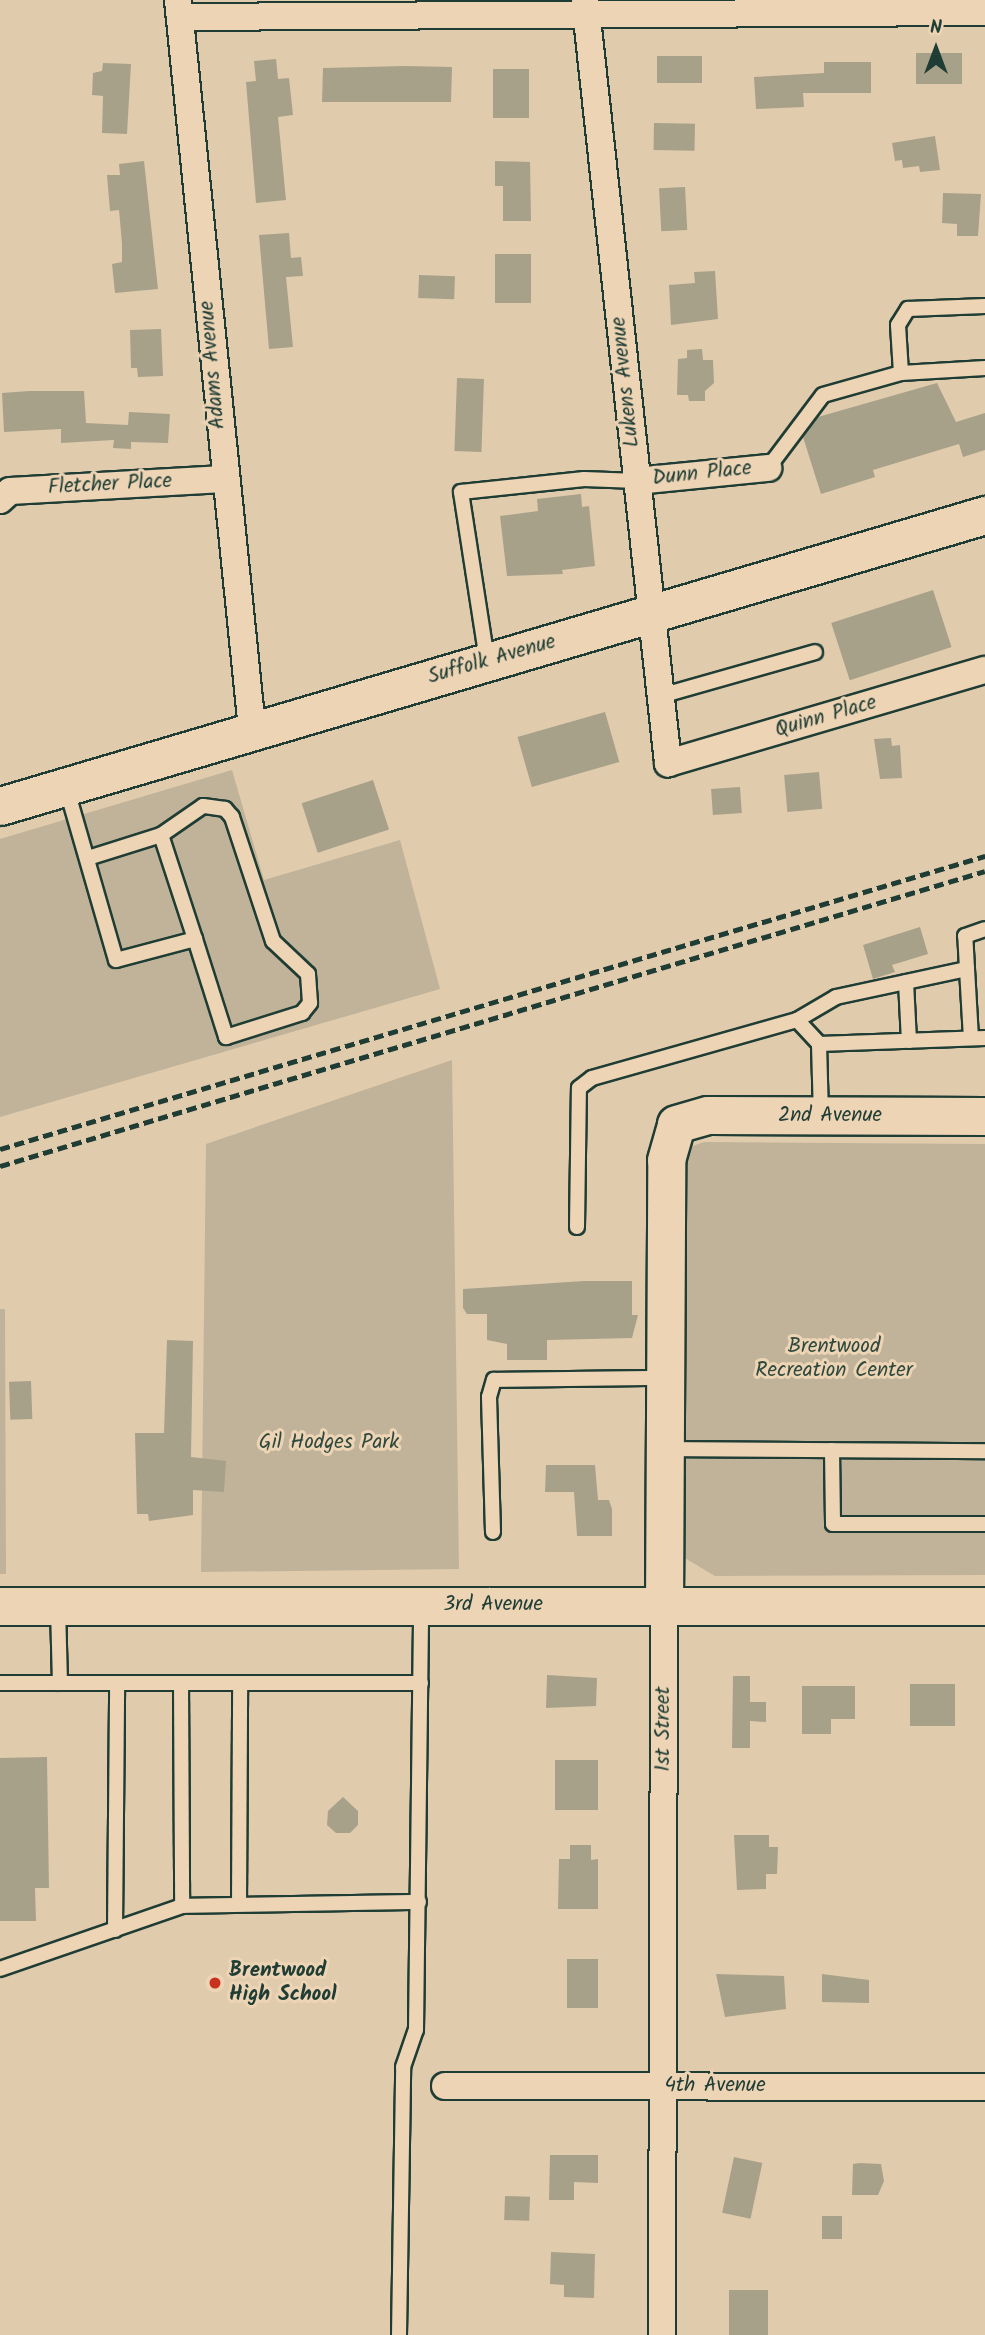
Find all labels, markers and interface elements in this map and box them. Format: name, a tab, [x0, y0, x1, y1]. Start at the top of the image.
text: N	[930, 13, 942, 43]
north arrow	[901, 14, 971, 84]
street label: Adams Avenue	[195, 300, 231, 430]
street label: Lukens Avenue	[607, 315, 645, 449]
street label: Dunn Place	[651, 456, 753, 492]
street label: Fletcher Place	[47, 469, 173, 501]
street label: Suffolk Avenue	[425, 630, 559, 690]
street label: Quinn Place	[772, 690, 880, 744]
street label: 2nd Avenue	[778, 1103, 882, 1129]
park label: Brentwood Recreation Center	[755, 1334, 913, 1384]
park label: Gil Hodges Park	[259, 1430, 399, 1456]
street label: 3rd Avenue	[443, 1592, 543, 1618]
street label: 1st Street	[651, 1686, 677, 1772]
place label: Brentwood High School	[229, 1958, 337, 2008]
marker: Brentwood High School	[207, 1975, 223, 1991]
street label: 4th Avenue	[664, 2073, 766, 2099]

